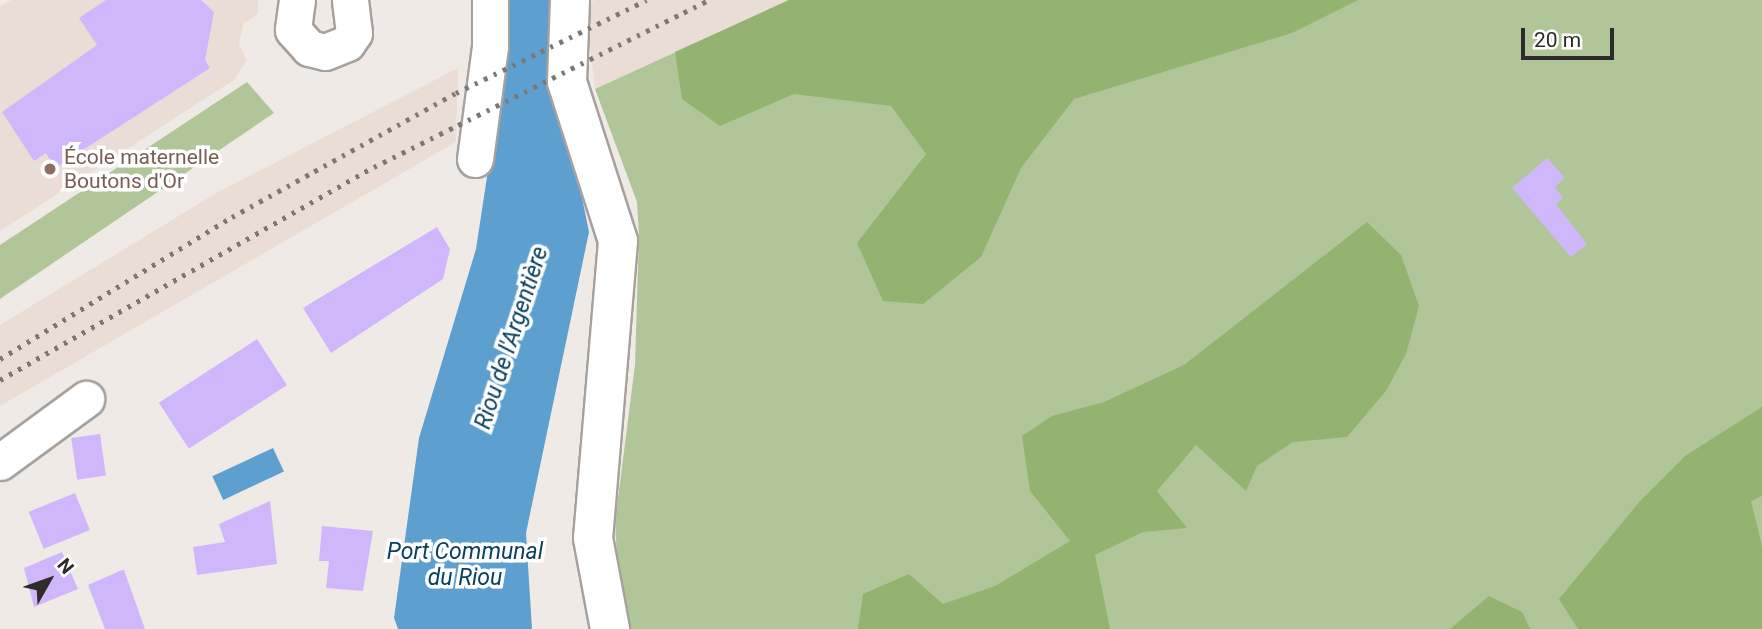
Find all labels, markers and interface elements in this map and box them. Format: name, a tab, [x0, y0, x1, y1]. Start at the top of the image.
scale bar	[1524, 14, 1617, 58]
text: 20 m	[1534, 28, 1581, 52]
place label: École maternelle Boutons d'Or	[64, 144, 219, 194]
marker: École maternelle Boutons d'Or	[42, 161, 58, 177]
water label: Riou de l'Argentière	[469, 243, 555, 433]
water label: Port Communal du Riou	[387, 538, 543, 592]
north arrow	[14, 545, 84, 615]
text: N	[52, 554, 79, 579]

